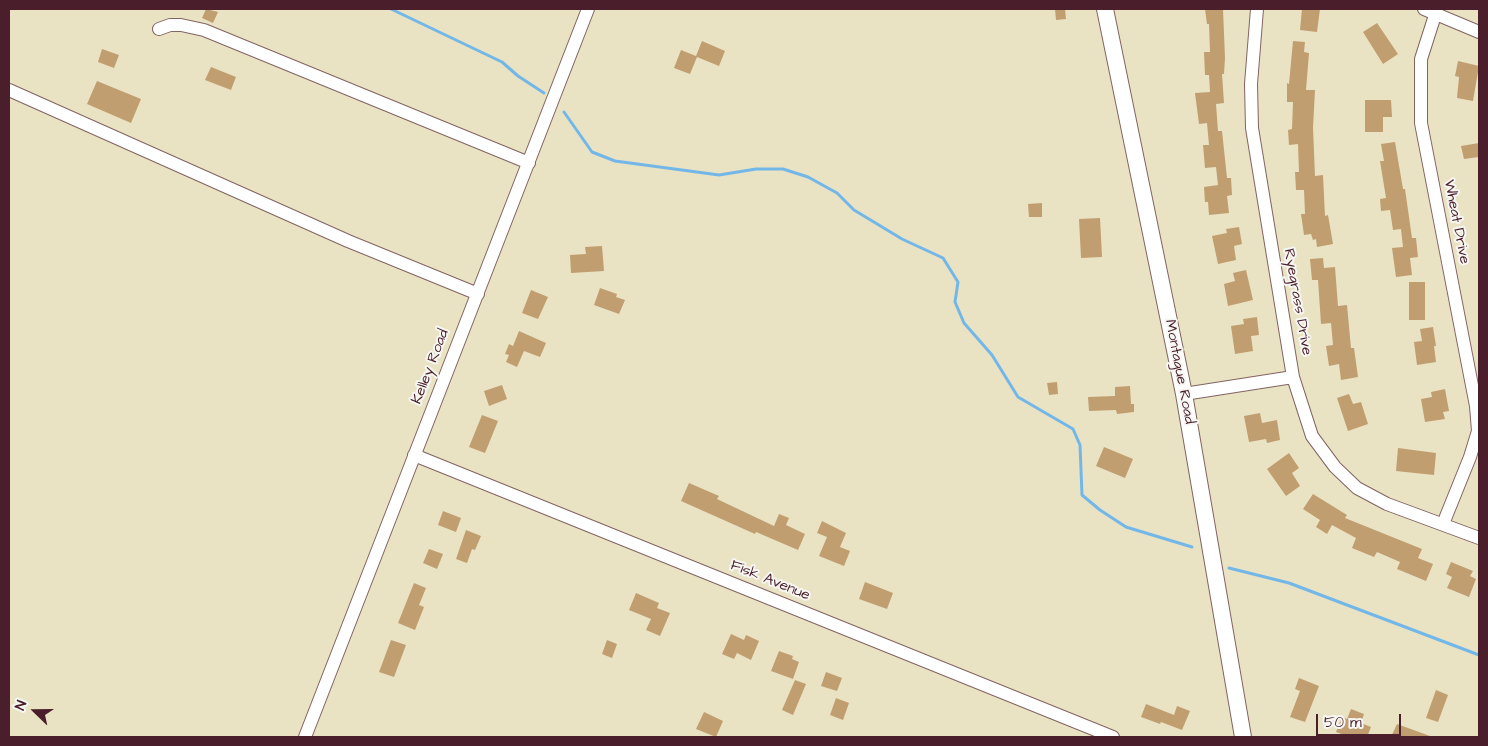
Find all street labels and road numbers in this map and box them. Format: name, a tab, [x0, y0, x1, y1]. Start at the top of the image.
street label: Wheat Drive	[1439, 178, 1473, 266]
street label: Ryegrass Drive	[1279, 247, 1315, 357]
street label: Montague Road	[1160, 318, 1198, 426]
street label: Kelley Road	[408, 327, 454, 407]
street label: Fisk Avenue	[728, 557, 812, 605]

